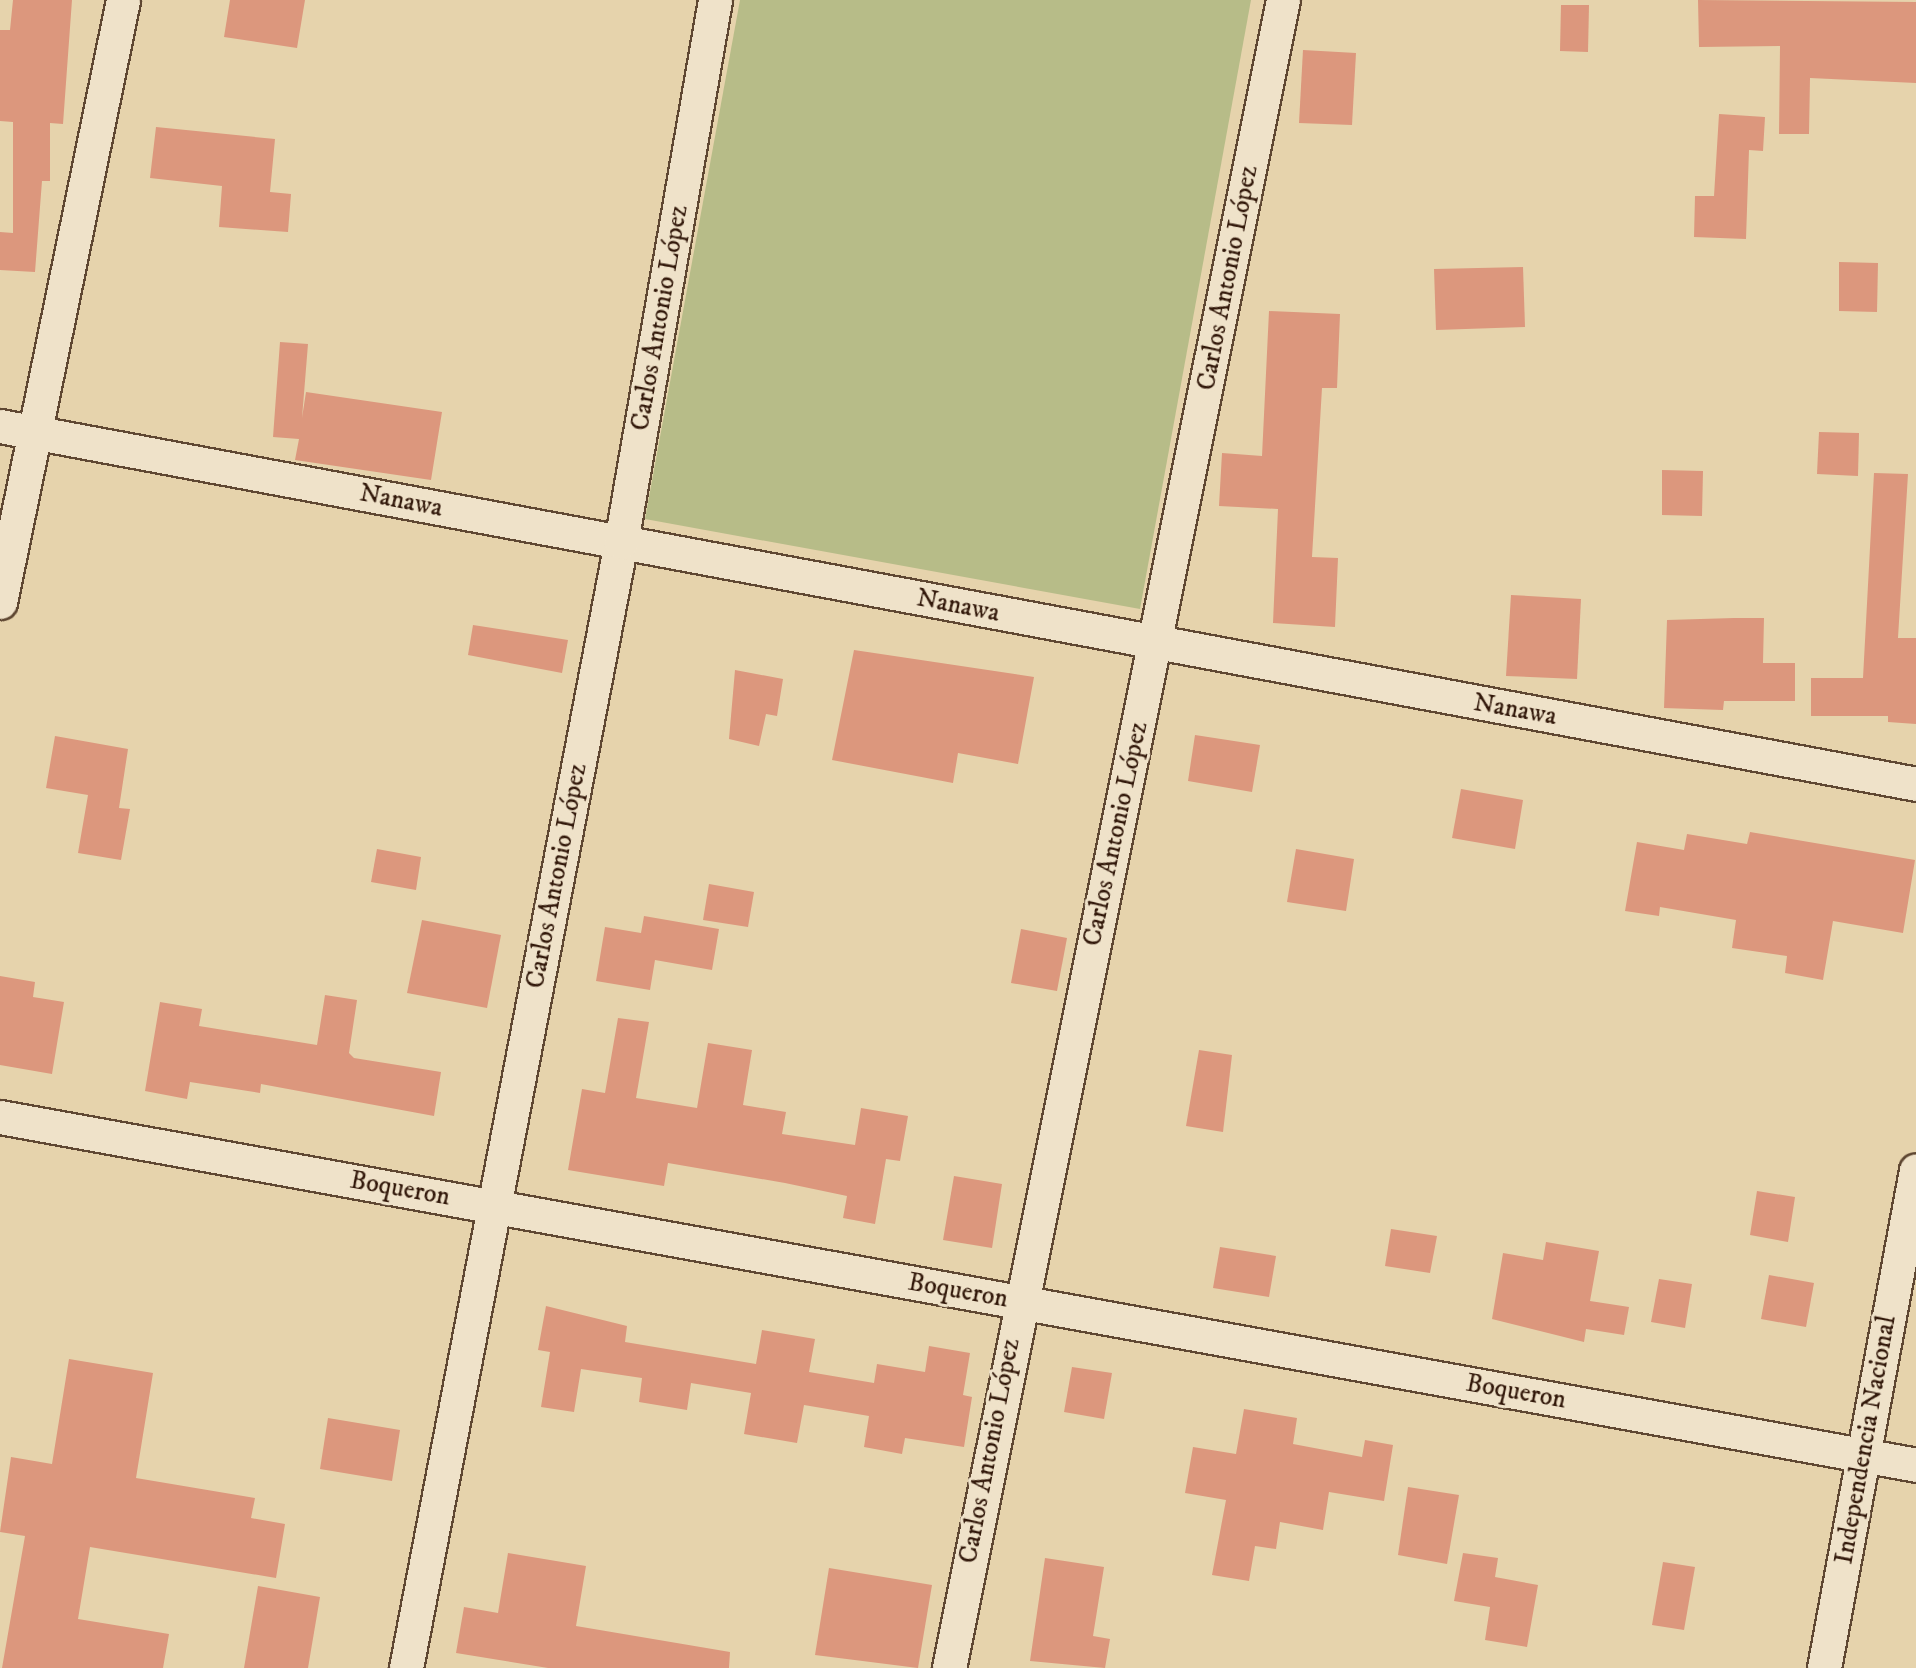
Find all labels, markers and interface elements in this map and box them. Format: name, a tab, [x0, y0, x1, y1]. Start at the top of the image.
street label: Carlos Antonio López	[1191, 163, 1265, 393]
street label: Carlos Antonio López	[625, 203, 695, 433]
street label: Nanawa	[357, 478, 445, 524]
street label: Nanawa	[914, 583, 1002, 629]
street label: Nanawa	[1471, 687, 1559, 733]
street label: Carlos Antonio López	[1077, 719, 1155, 949]
street label: Carlos Antonio López	[520, 761, 594, 991]
street label: Boqueron	[347, 1165, 453, 1213]
street label: Boqueron	[905, 1267, 1011, 1315]
street label: Independencia Nacional	[1829, 1313, 1903, 1567]
street label: Carlos Antonio López	[953, 1336, 1027, 1566]
street label: Boqueron	[1463, 1368, 1569, 1416]

